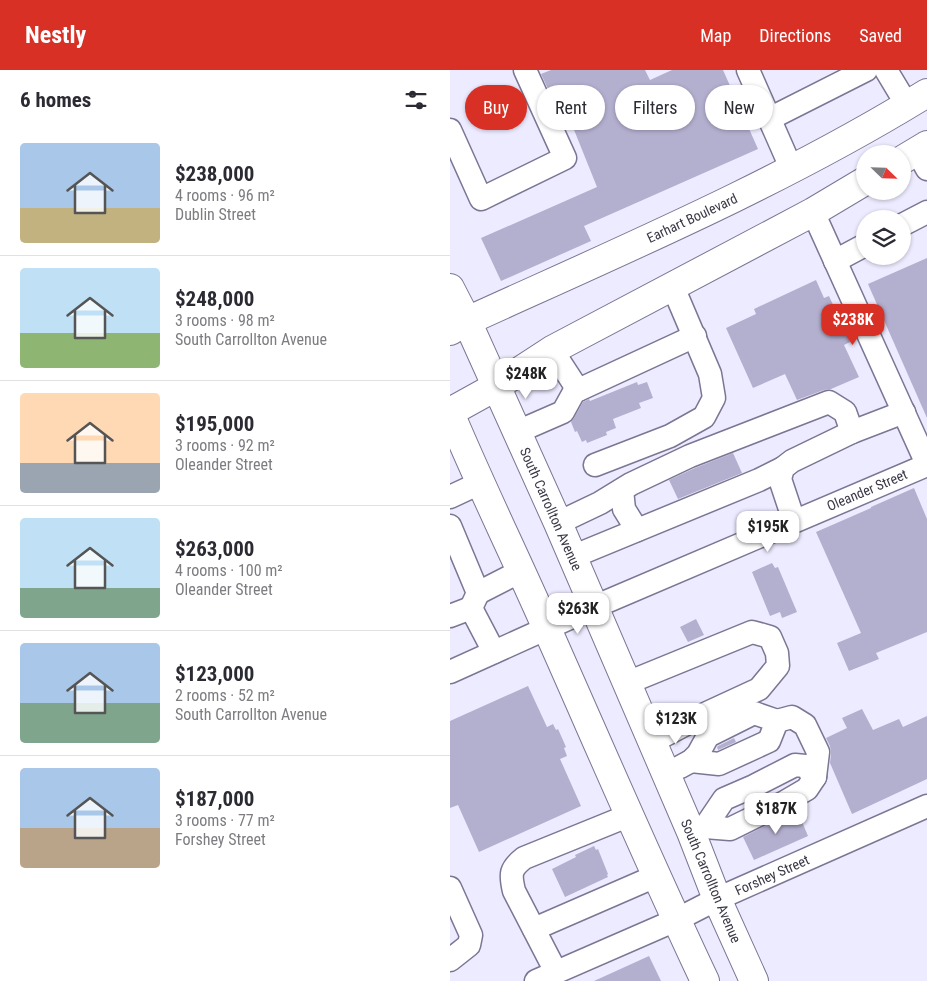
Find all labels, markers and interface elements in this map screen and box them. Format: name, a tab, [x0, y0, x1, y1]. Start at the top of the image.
text: Nestly	[25, 21, 86, 49]
text: Map	[700, 25, 731, 46]
text: Directions	[759, 25, 831, 46]
text: Saved	[859, 25, 902, 46]
chip: Buy	[465, 85, 527, 130]
chip: Rent	[537, 85, 605, 130]
chip: Filters	[615, 85, 695, 130]
chip: New	[705, 85, 773, 130]
icon: filters	[402, 86, 430, 114]
text: 6 homes	[20, 88, 91, 112]
north arrow	[856, 145, 911, 200]
map controls	[856, 145, 911, 265]
text: $238,000	[175, 162, 254, 186]
icon: home	[60, 163, 120, 223]
text: 4 rooms · 96 m²	[175, 186, 275, 205]
street label: Earhart Boulevard	[644, 190, 740, 246]
text: Dublin Street	[175, 205, 256, 224]
button: layers	[856, 210, 911, 265]
text: $248,000	[175, 287, 254, 311]
icon: home	[60, 288, 120, 348]
pin: $238K	[818, 304, 888, 346]
text: $238K	[832, 310, 874, 329]
text: 3 rooms · 98 m²	[175, 311, 275, 330]
text: South Carrollton Avenue	[175, 330, 327, 349]
pin: $248K	[491, 358, 561, 400]
text: $248K	[505, 364, 547, 383]
text: $195,000	[175, 412, 254, 436]
icon: home	[60, 413, 120, 473]
text: 3 rooms · 92 m²	[175, 436, 275, 455]
street label: South Carrollton Avenue	[517, 445, 586, 573]
text: Oleander Street	[175, 455, 273, 474]
street label: Oleander Street	[825, 466, 909, 514]
pin: $195K	[733, 510, 803, 553]
text: $195K	[747, 517, 789, 536]
text: $263,000	[175, 537, 254, 561]
icon: home	[60, 538, 120, 598]
text: 4 rooms · 100 m²	[175, 561, 283, 580]
text: Oleander Street	[175, 580, 273, 599]
pin: $263K	[543, 592, 613, 635]
text: $263K	[557, 599, 599, 618]
text: $123,000	[175, 662, 254, 686]
icon: home	[60, 663, 120, 723]
text: 2 rooms · 52 m²	[175, 686, 275, 705]
pin: $123K	[641, 702, 711, 745]
text: South Carrollton Avenue	[175, 705, 327, 724]
text: $123K	[655, 709, 697, 728]
text: $187,000	[175, 787, 254, 811]
icon: home	[60, 788, 120, 848]
pin: $187K	[741, 792, 811, 835]
text: $187K	[755, 799, 797, 818]
text: 3 rooms · 77 m²	[175, 811, 275, 830]
street label: South Carrollton Avenue	[678, 817, 745, 946]
text: Forshey Street	[175, 830, 266, 849]
street label: Forshey Street	[732, 852, 812, 898]

